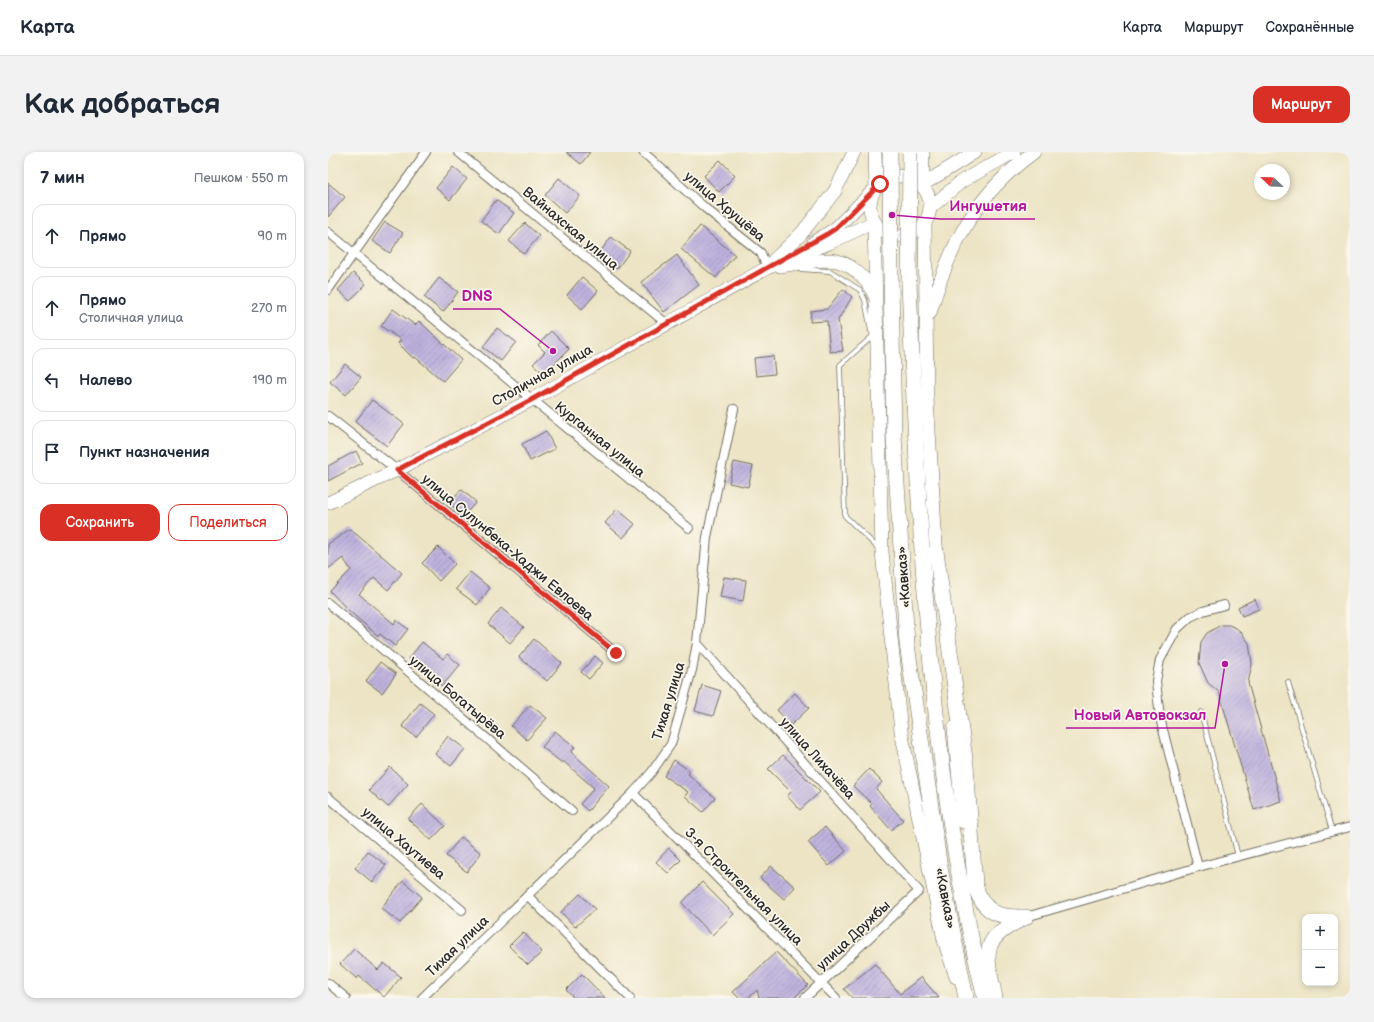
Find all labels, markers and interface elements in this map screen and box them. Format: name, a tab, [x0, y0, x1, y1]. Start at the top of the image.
text: Карта	[20, 16, 74, 39]
text: Карта	[1123, 19, 1162, 36]
text: Маршрут	[1184, 19, 1244, 36]
text: Сохранённые	[1266, 19, 1354, 36]
button: Маршрут	[1253, 86, 1350, 123]
text: Как добраться	[24, 88, 221, 121]
north arrow	[1254, 164, 1290, 200]
text: 7 мин	[40, 168, 85, 188]
street label: улица Хрущёва	[681, 168, 769, 246]
text: Пешком · 550 m	[194, 170, 288, 186]
route start	[871, 175, 889, 193]
street label: Вайнахская улица	[519, 183, 623, 274]
callout: Ингушетия	[941, 192, 1035, 219]
text: Ингушетия	[949, 197, 1027, 216]
icon: ahead	[41, 225, 63, 247]
text: Прямо	[79, 227, 126, 246]
text: 90 m	[258, 228, 287, 244]
callout: DNS	[453, 282, 500, 309]
text: DNS	[462, 287, 492, 306]
text: Прямо	[79, 291, 126, 310]
icon: ahead	[41, 297, 63, 319]
text: 270 m	[251, 300, 287, 316]
text: Столичная улица	[79, 310, 183, 326]
street label: Столичная улица	[489, 340, 596, 410]
icon: left	[41, 369, 63, 391]
text: Налево	[79, 371, 132, 390]
text: 190 m	[253, 372, 287, 388]
street label: Курганная улица	[551, 398, 649, 481]
icon: arrive	[41, 441, 63, 463]
text: Пункт назначения	[79, 443, 210, 462]
street label: улица Сулунбека-Хаджи Евлоева	[419, 471, 597, 625]
button: Сохранить	[40, 504, 160, 541]
button: Поделиться	[168, 504, 288, 541]
street label: «Кавказ»	[893, 545, 914, 609]
route end	[607, 644, 625, 662]
street label: улица Богатырёва	[406, 652, 510, 743]
street label: Тихая улица	[649, 659, 689, 742]
callout: Новый Автовокзал	[1066, 701, 1215, 728]
text: Новый Автовокзал	[1074, 706, 1206, 725]
street label: улица Лихачёва	[776, 714, 859, 803]
street label: улица Хаутиева	[359, 804, 449, 884]
street label: 3-я Строительная улица	[681, 824, 807, 949]
street label: «Кавказ»	[931, 866, 960, 930]
street label: улица Дружбы	[813, 897, 894, 974]
street label: Тихая улица	[422, 912, 493, 981]
map controls	[1302, 914, 1338, 986]
button: +	[1302, 914, 1338, 950]
button: −	[1302, 950, 1338, 986]

